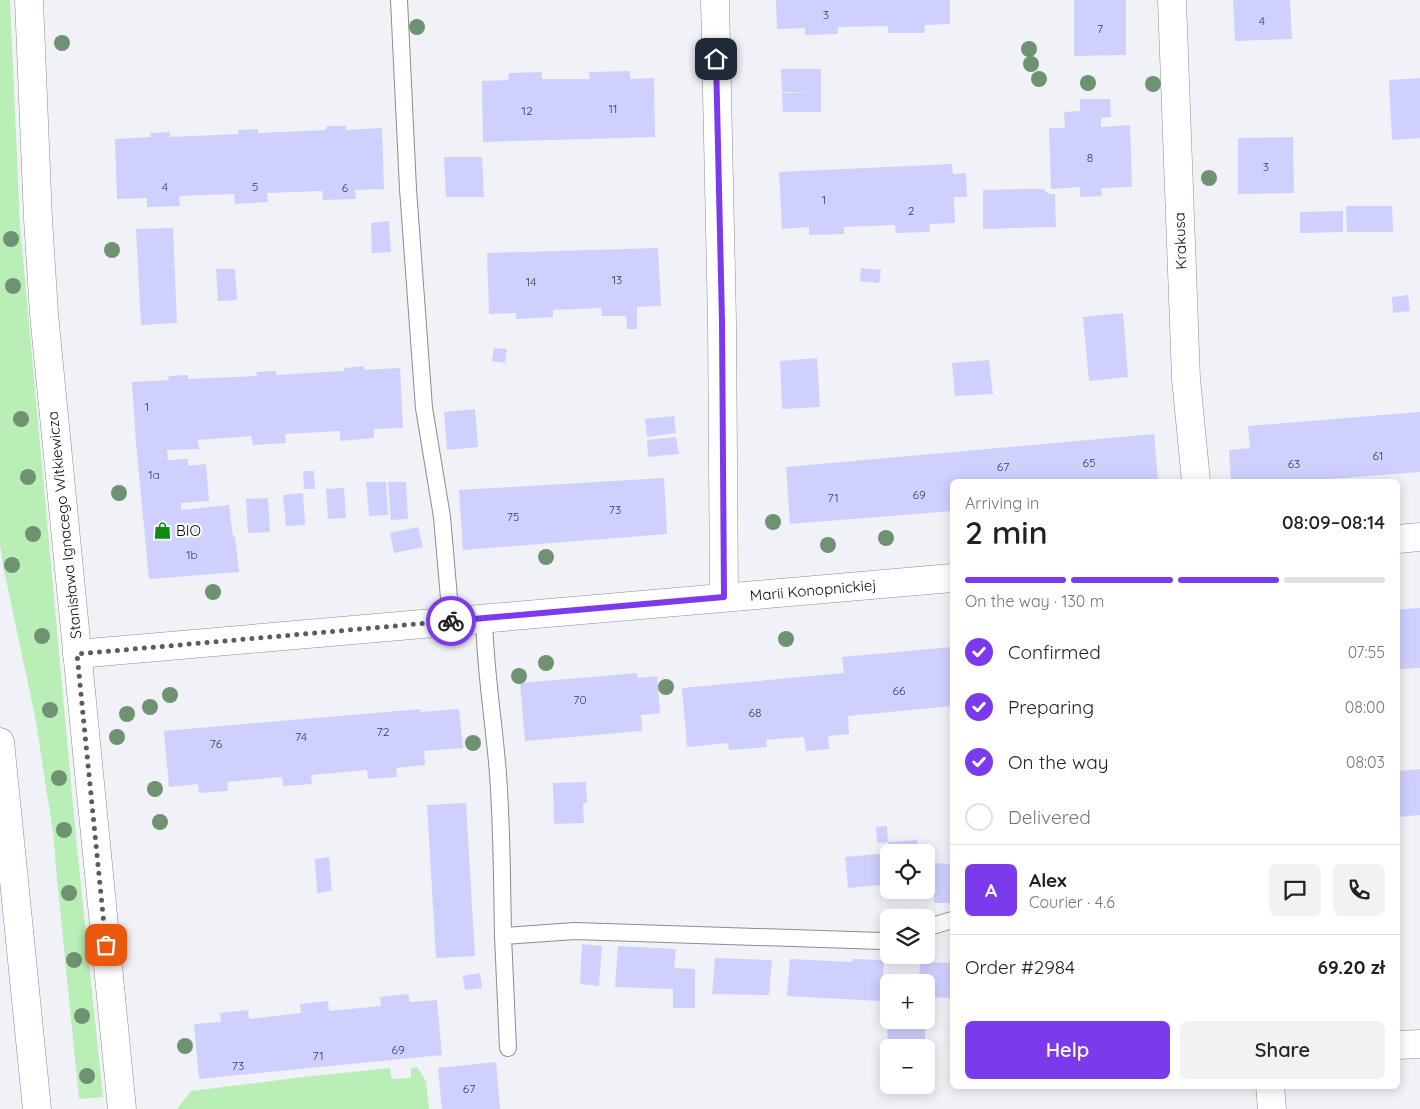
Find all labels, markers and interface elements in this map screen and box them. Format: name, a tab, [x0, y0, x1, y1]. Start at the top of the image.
house number: 3	[823, 7, 829, 22]
house number: 4	[1259, 13, 1265, 28]
house number: 7	[1097, 21, 1103, 36]
pin	[695, 38, 737, 80]
icon: home	[702, 45, 730, 73]
house number: 11	[609, 101, 617, 116]
house number: 12	[521, 103, 533, 118]
house number: 8	[1087, 150, 1093, 165]
house number: 3	[1263, 159, 1269, 174]
house number: 4	[162, 179, 168, 194]
house number: 5	[252, 179, 258, 194]
house number: 6	[342, 180, 349, 195]
house number: 1	[822, 192, 826, 207]
house number: 2	[908, 203, 915, 218]
street label: Krakusa	[1170, 212, 1190, 270]
house number: 13	[612, 272, 622, 287]
house number: 14	[526, 274, 536, 289]
house number: 1	[145, 399, 149, 414]
street label: Stanisława Ignacego Witkiewicza	[43, 410, 85, 640]
house number: 61	[1373, 448, 1383, 463]
house number: 65	[1083, 455, 1096, 470]
house number: 63	[1288, 456, 1300, 471]
house number: 67	[997, 459, 1009, 474]
house number: 1a	[148, 467, 160, 482]
house number: 69	[912, 487, 926, 502]
house number: 71	[827, 490, 839, 505]
text: Arriving in	[965, 493, 1039, 513]
house number: 73	[609, 502, 621, 517]
house number: 75	[507, 509, 519, 524]
text: 08:09–08:14	[1282, 510, 1385, 534]
text: 2 min	[965, 512, 1048, 552]
shop icon: BIO	[152, 520, 172, 540]
place label: BIO	[176, 521, 201, 540]
house number: 1b	[186, 547, 198, 562]
street label: Marii Konopnickiej	[749, 575, 877, 605]
text: On the way · 130 m	[965, 591, 1104, 611]
courier	[426, 596, 476, 646]
icon: bike	[437, 607, 465, 635]
icon: check	[965, 638, 993, 666]
text: Confirmed	[1008, 640, 1101, 664]
text: 07:55	[1348, 642, 1385, 662]
house number: 66	[893, 683, 906, 698]
house number: 70	[573, 692, 587, 707]
icon: check	[965, 693, 993, 721]
text: Preparing	[1008, 695, 1094, 719]
text: 08:00	[1345, 697, 1385, 717]
house number: 68	[749, 705, 761, 720]
house number: 72	[377, 724, 390, 739]
house number: 74	[295, 729, 307, 744]
house number: 76	[210, 736, 223, 751]
icon: check	[965, 748, 993, 776]
text: On the way	[1008, 750, 1109, 774]
text: 08:03	[1346, 752, 1385, 772]
text: Delivered	[1008, 805, 1091, 829]
map controls	[880, 844, 935, 1094]
button: locate	[880, 844, 935, 899]
button: chat	[1269, 864, 1321, 916]
button: phone	[1333, 864, 1385, 916]
text: Alex	[1029, 868, 1067, 892]
text: A	[985, 878, 997, 902]
text: Courier · 4.6	[1029, 892, 1115, 912]
button: layers	[880, 909, 935, 964]
pin	[85, 924, 127, 966]
icon: bag	[92, 931, 120, 959]
text: Order #2984	[965, 955, 1075, 979]
text: 69.20 zł	[1318, 955, 1385, 979]
button: +	[880, 974, 935, 1029]
button: Help	[965, 1021, 1170, 1079]
button: Share	[1180, 1021, 1385, 1079]
button: −	[880, 1039, 935, 1094]
house number: 69	[391, 1042, 405, 1057]
house number: 71	[312, 1048, 324, 1063]
house number: 73	[232, 1058, 244, 1073]
house number: 67	[463, 1081, 475, 1096]

